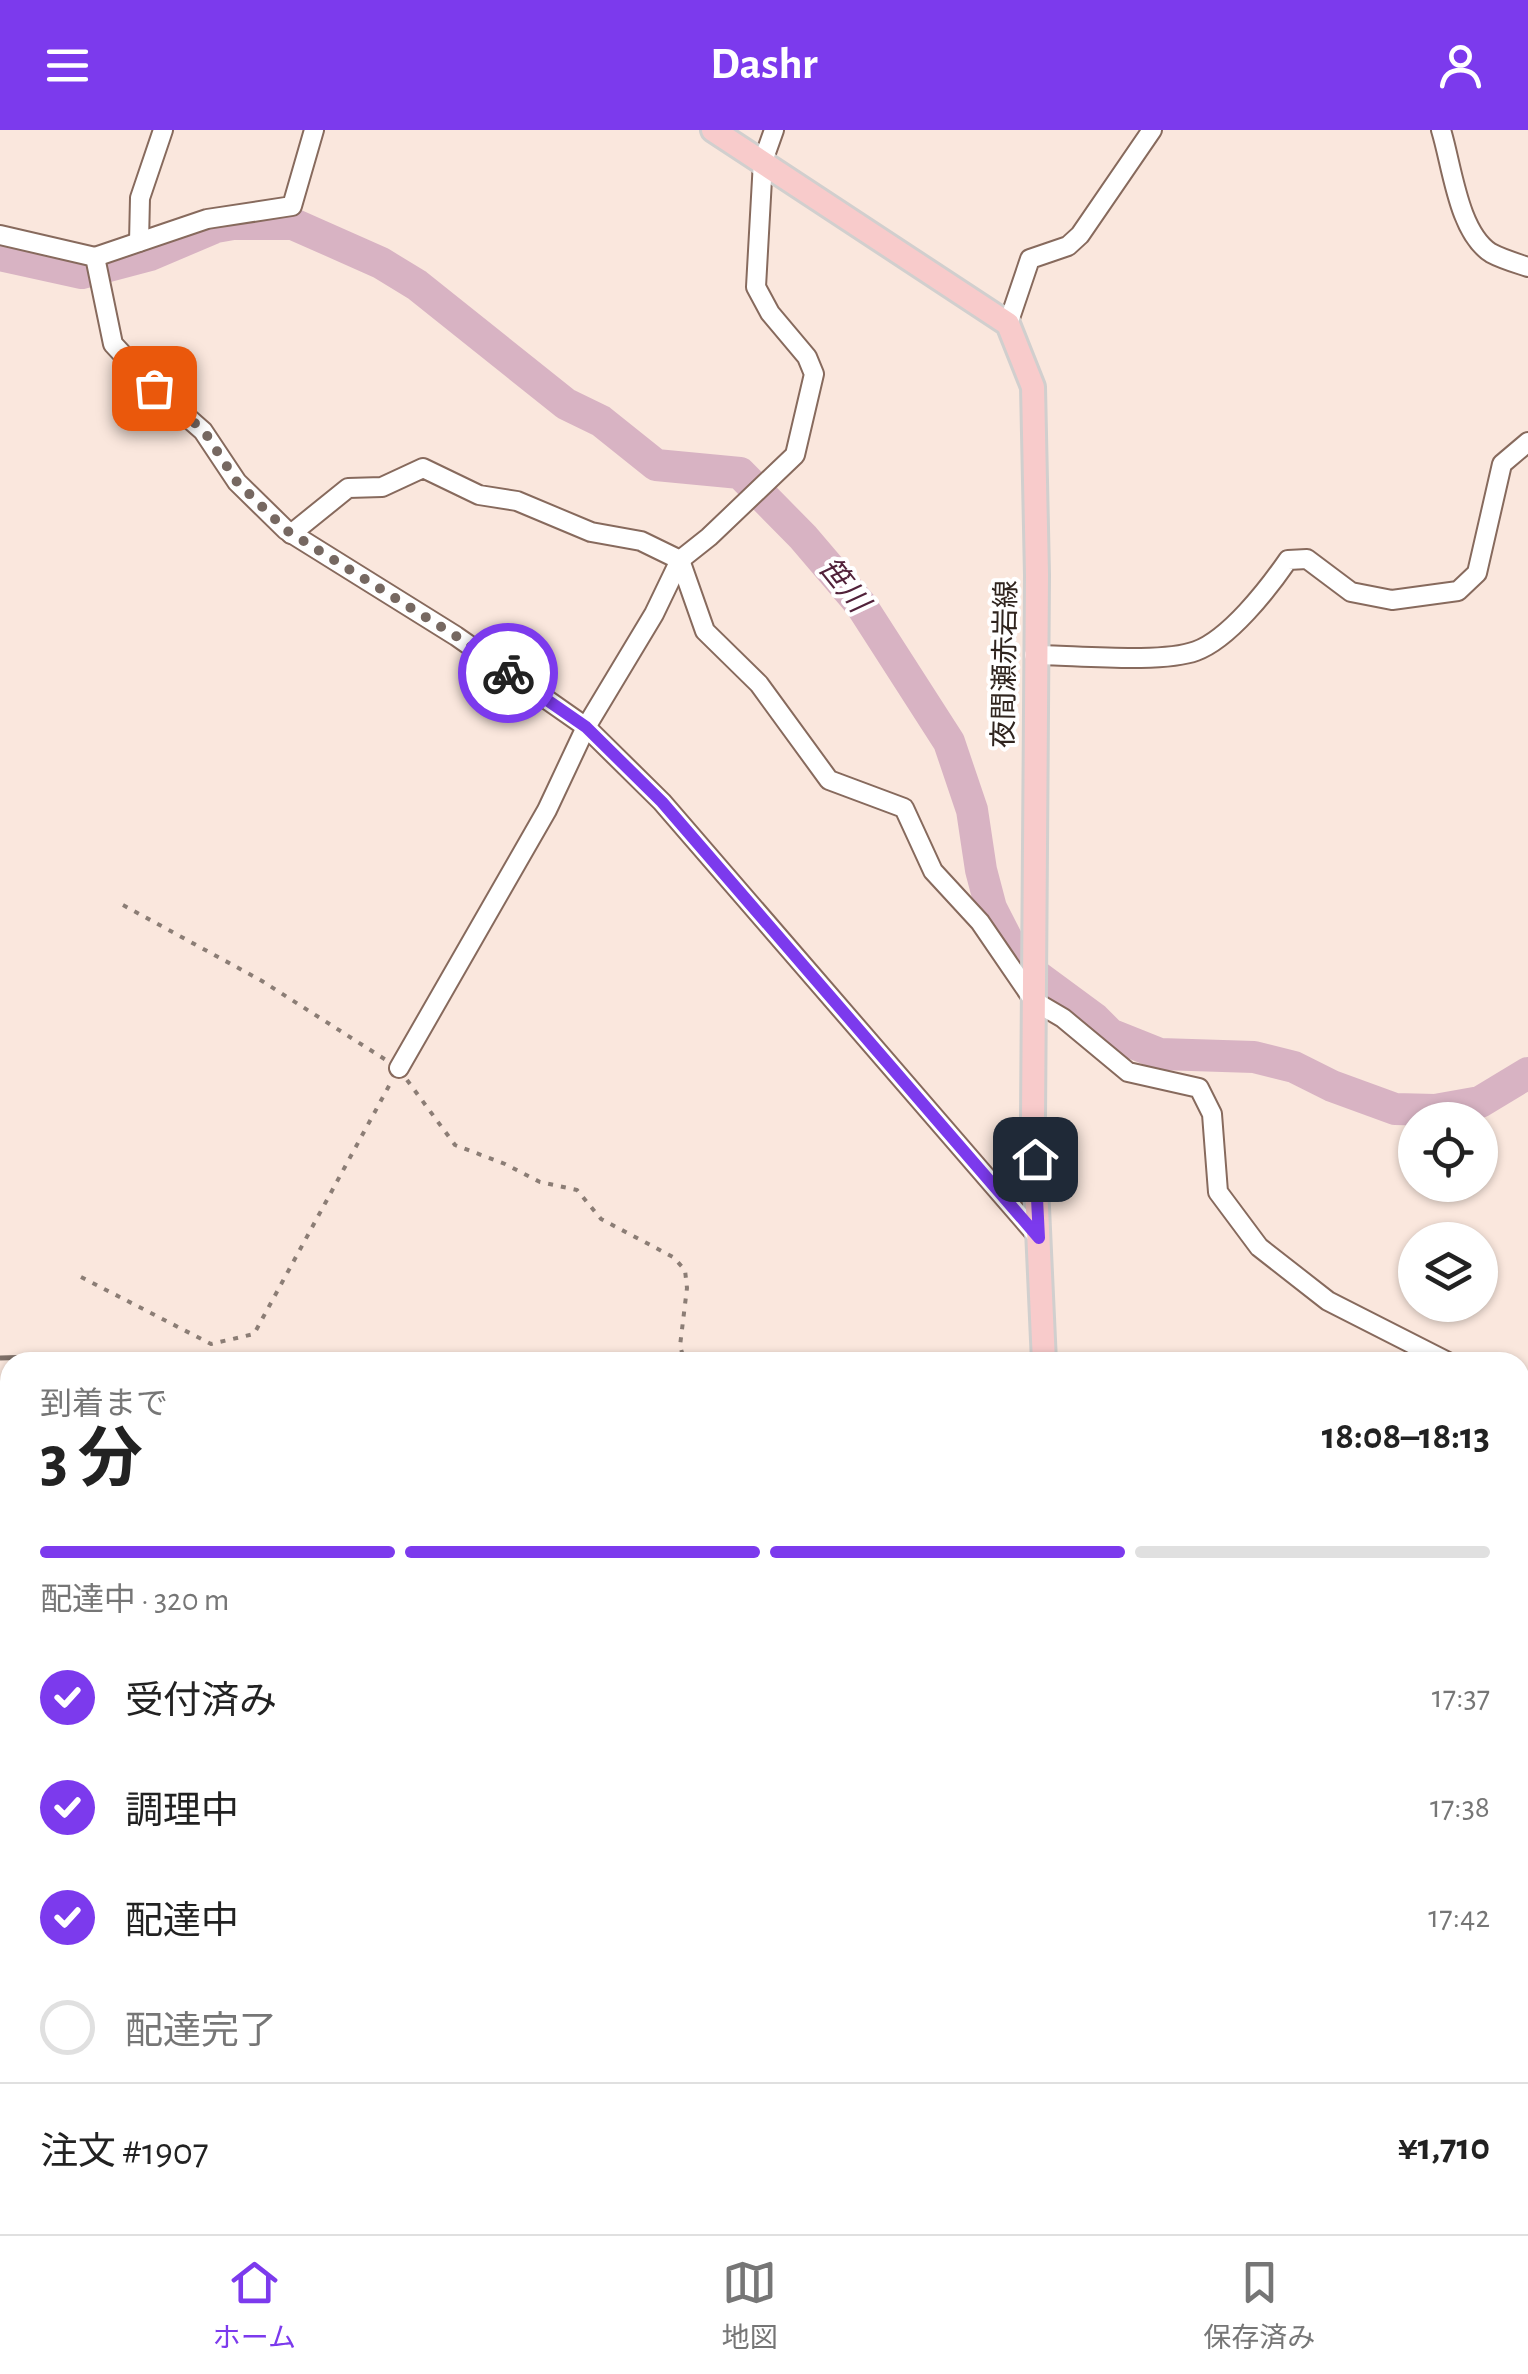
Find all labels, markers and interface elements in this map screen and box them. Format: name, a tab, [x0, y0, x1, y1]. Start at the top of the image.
icon: menu	[40, 38, 95, 93]
icon: person	[1433, 38, 1488, 93]
text: Dashr	[710, 42, 818, 87]
pin	[112, 346, 197, 431]
icon: bag	[127, 361, 182, 416]
water label: 笹川	[812, 551, 877, 620]
street label: 夜間瀬赤岩線	[989, 580, 1021, 748]
courier	[458, 623, 558, 723]
icon: bike	[481, 646, 536, 701]
map controls	[1398, 1102, 1498, 1322]
button: locate	[1398, 1102, 1498, 1202]
pin	[993, 1117, 1078, 1202]
icon: home	[1008, 1132, 1063, 1187]
button: layers	[1398, 1222, 1498, 1322]
text: 到着まで	[40, 1388, 168, 1420]
text: 18:08–18:13	[1322, 1418, 1490, 1456]
text: 3 分	[40, 1428, 143, 1493]
text: 配達中 · 320 m	[40, 1584, 229, 1616]
icon: check	[40, 1670, 95, 1725]
text: 17:37	[1432, 1681, 1490, 1713]
text: 受付済み	[125, 1683, 277, 1721]
icon: check	[40, 1780, 95, 1835]
text: 17:38	[1430, 1791, 1490, 1823]
text: 調理中	[125, 1793, 239, 1831]
icon: check	[40, 1890, 95, 1945]
text: 17:42	[1428, 1901, 1490, 1933]
text: 配達中	[125, 1903, 239, 1941]
text: 配達完了	[125, 2013, 277, 2051]
text: ¥1,710	[1398, 2129, 1490, 2167]
text: 注文 #1907	[40, 2134, 209, 2172]
tab: ホーム	[213, 2255, 296, 2356]
tab: 地図	[722, 2255, 778, 2356]
tab: 保存済み	[1203, 2255, 1315, 2356]

